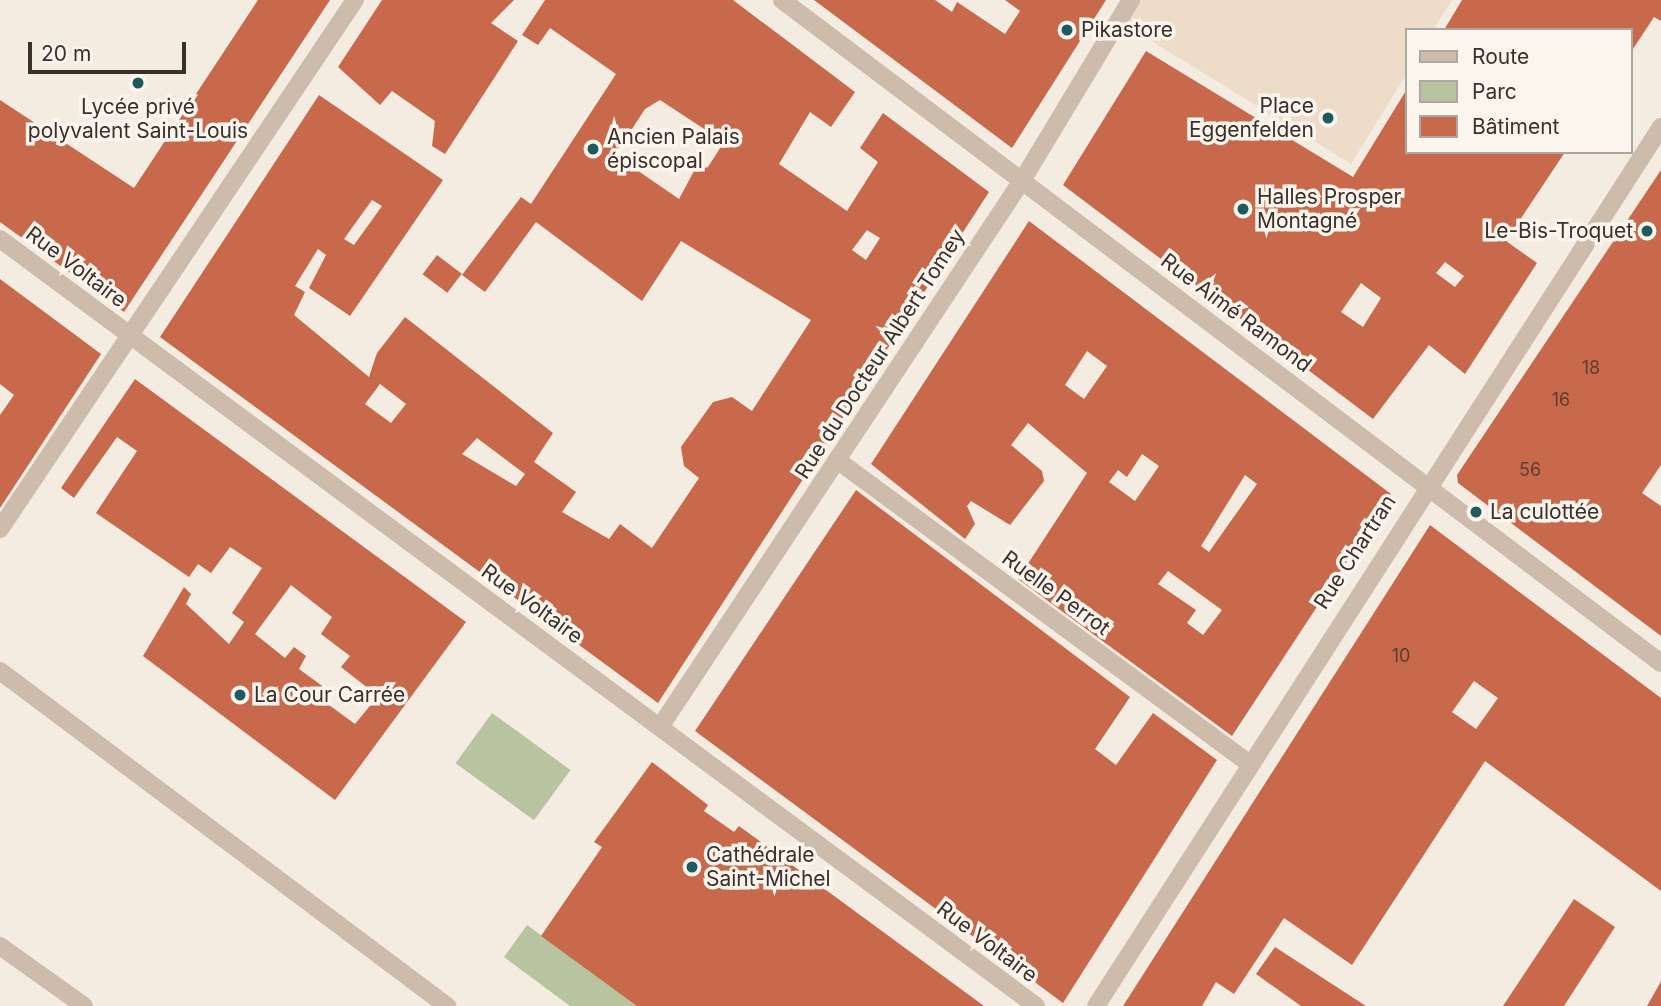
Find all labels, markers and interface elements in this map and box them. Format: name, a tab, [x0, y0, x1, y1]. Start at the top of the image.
place label: Pikastore	[1081, 17, 1173, 43]
marker: Pikastore	[1059, 22, 1075, 38]
scale bar	[32, 28, 189, 72]
legend	[1406, 28, 1633, 154]
text: 20 m	[41, 41, 91, 66]
text: Route	[1472, 44, 1529, 69]
marker: Lycée privé polyvalent Saint-Louis	[130, 75, 146, 91]
text: Parc	[1472, 79, 1517, 104]
place label: Place Eggenfelden	[1189, 93, 1314, 143]
place label: Lycée privé polyvalent Saint-Louis	[28, 94, 248, 144]
marker: Place Eggenfelden	[1320, 110, 1336, 126]
text: Bâtiment	[1472, 114, 1559, 139]
place label: Ancien Palais épiscopal	[607, 124, 740, 174]
marker: Ancien Palais épiscopal	[585, 141, 601, 157]
place label: Halles Prosper Montagné	[1257, 184, 1401, 234]
marker: Halles Prosper Montagné	[1235, 201, 1251, 217]
place label: Le-Bis-Troquet	[1484, 218, 1633, 244]
street label: Rue Voltaire	[21, 221, 131, 313]
marker: Le-Bis-Troquet	[1639, 223, 1655, 239]
street label: Rue du Docteur Albert Tomey	[790, 225, 970, 483]
street label: Rue Aimé Ramond	[1156, 248, 1316, 378]
house number: 18	[1582, 357, 1600, 379]
house number: 16	[1552, 389, 1570, 411]
house number: 56	[1519, 459, 1541, 481]
street label: Rue Chartran	[1309, 490, 1401, 614]
place label: La culottée	[1490, 499, 1599, 525]
marker: La culottée	[1468, 504, 1484, 520]
street label: Ruelle Perrot	[997, 545, 1115, 641]
street label: Rue Voltaire	[476, 559, 588, 649]
house number: 10	[1392, 645, 1410, 667]
place label: La Cour Carrée	[254, 682, 405, 708]
marker: La Cour Carrée	[232, 687, 248, 703]
place label: Cathédrale Saint-Michel	[706, 842, 831, 892]
marker: Cathédrale Saint-Michel	[684, 859, 700, 875]
street label: Rue Voltaire	[932, 896, 1042, 988]

